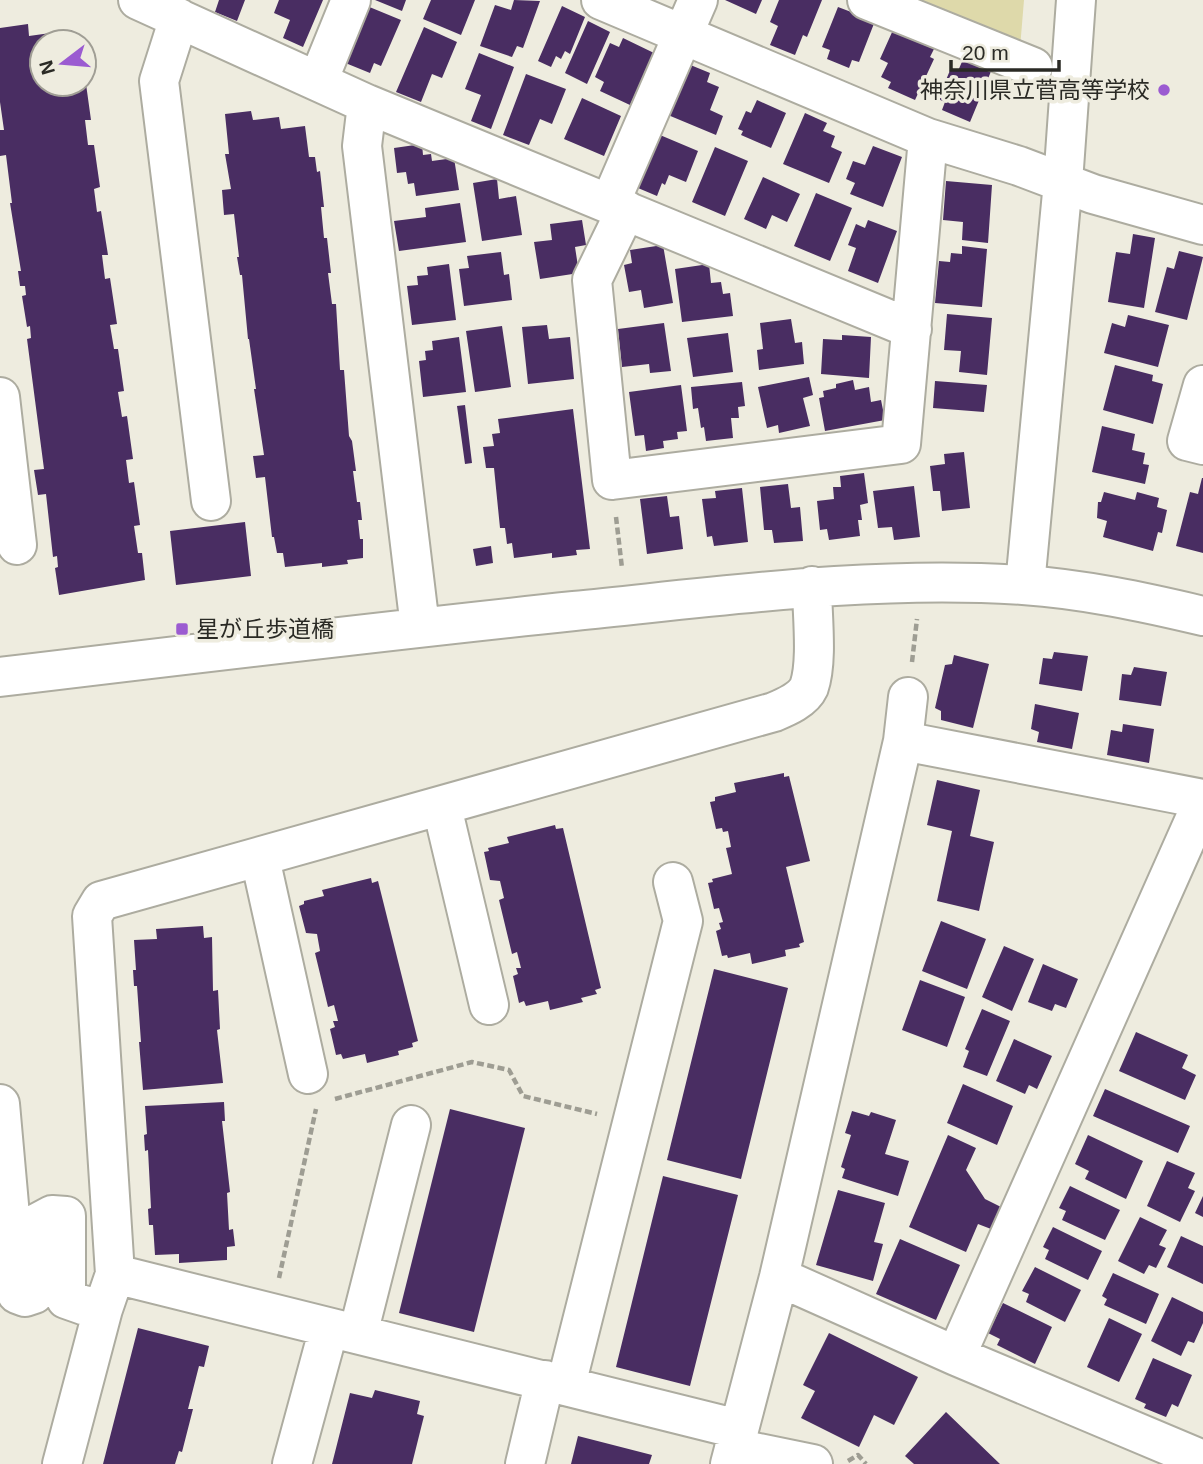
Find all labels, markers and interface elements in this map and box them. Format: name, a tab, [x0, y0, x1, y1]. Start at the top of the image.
north arrow	[28, 28, 98, 98]
scale bar	[951, 28, 1060, 72]
text: 20 m	[962, 41, 1009, 64]
text: N	[35, 58, 59, 77]
place label: 神奈川県立菅高等学校	[920, 77, 1150, 103]
marker: 神奈川県立菅高等学校	[1156, 82, 1172, 98]
place label: 星が丘歩道橋	[196, 616, 334, 642]
marker: 星が丘歩道橋	[174, 621, 190, 637]

